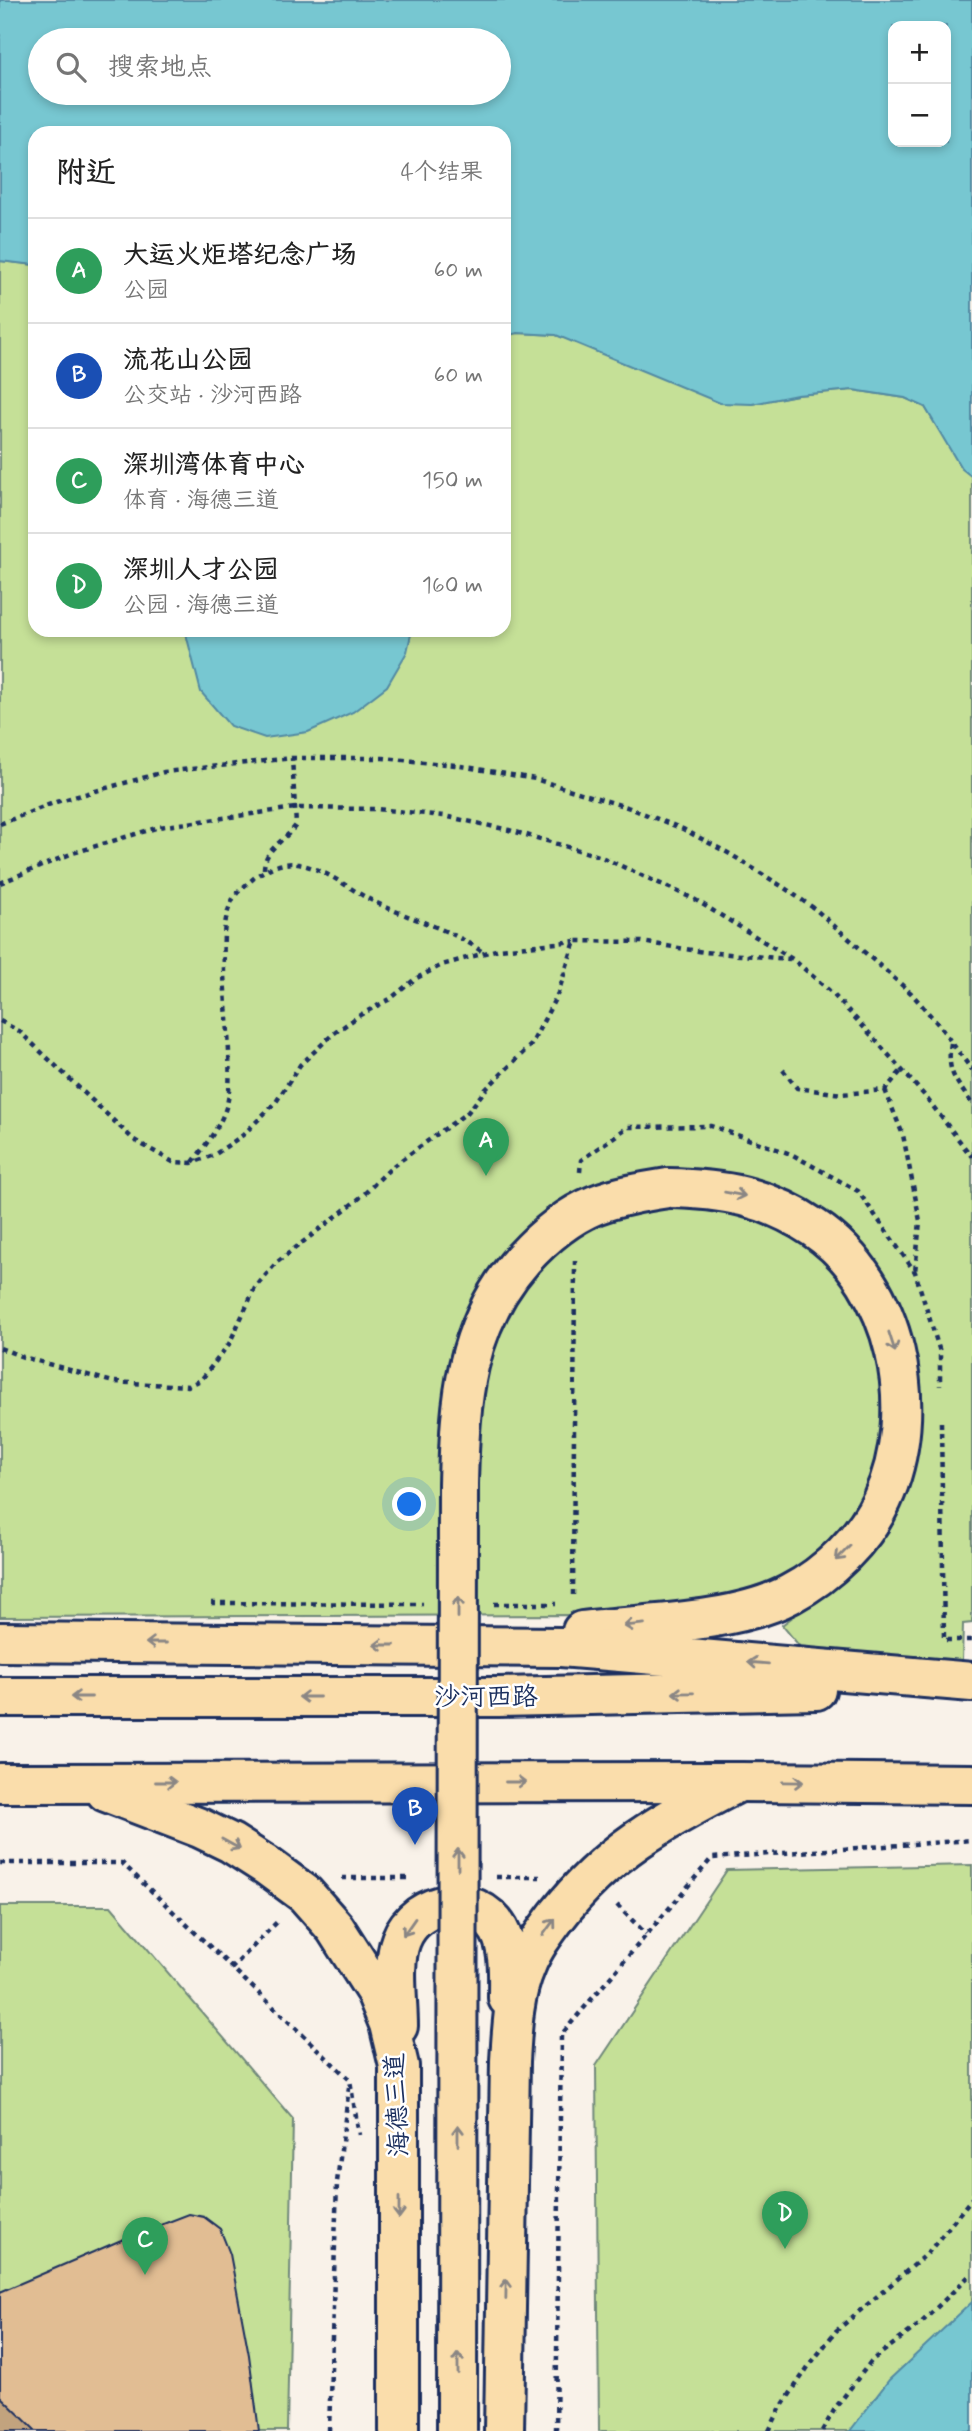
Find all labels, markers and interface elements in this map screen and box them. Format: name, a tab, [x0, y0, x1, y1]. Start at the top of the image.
map controls	[888, 21, 951, 147]
button: +	[888, 21, 951, 84]
search box	[28, 28, 511, 105]
icon: search	[52, 48, 90, 86]
text: 搜索地点	[108, 51, 212, 85]
button: −	[888, 84, 951, 147]
text: 附近	[56, 154, 116, 193]
text: 4个结果	[401, 158, 483, 188]
text: 大运火炬塔纪念广场	[123, 239, 357, 273]
text: A	[71, 256, 87, 286]
text: 60 m	[434, 256, 483, 286]
text: 公园	[123, 276, 169, 306]
text: 流花山公园	[123, 344, 253, 378]
text: B	[72, 361, 86, 391]
text: 60 m	[434, 361, 483, 391]
text: 公交站 · 沙河西路	[123, 381, 302, 411]
text: 深圳湾体育中心	[123, 449, 305, 483]
text: C	[71, 466, 87, 496]
text: 150 m	[422, 466, 483, 496]
text: 体育 · 海德三道	[123, 486, 279, 516]
text: 深圳人才公园	[123, 554, 279, 588]
text: D	[71, 571, 87, 601]
text: 160 m	[422, 571, 483, 601]
text: 公园 · 海德三道	[123, 591, 279, 621]
pin: A	[463, 1118, 509, 1176]
one-way arrow	[724, 1188, 746, 1201]
one-way arrow	[887, 1331, 899, 1353]
your location	[392, 1487, 426, 1521]
one-way arrow	[835, 1544, 852, 1561]
one-way arrow	[451, 1596, 465, 1619]
one-way arrow	[623, 1619, 646, 1632]
one-way arrow	[145, 1636, 168, 1650]
one-way arrow	[373, 1638, 396, 1652]
one-way arrow	[747, 1656, 769, 1669]
street label: 沙河西路	[434, 1681, 538, 1715]
one-way arrow	[672, 1686, 695, 1700]
one-way arrow	[70, 1690, 93, 1704]
one-way arrow	[298, 1690, 321, 1704]
one-way arrow	[154, 1775, 177, 1789]
one-way arrow	[504, 1775, 527, 1789]
one-way arrow	[781, 1775, 804, 1789]
pin: B	[392, 1787, 438, 1845]
one-way arrow	[221, 1837, 241, 1851]
one-way arrow	[451, 1848, 465, 1871]
one-way arrow	[402, 1917, 416, 1936]
one-way arrow	[541, 1918, 556, 1937]
street label: 海德三道	[378, 2052, 418, 2158]
one-way arrow	[451, 2124, 465, 2147]
pin: D	[762, 2191, 808, 2249]
one-way arrow	[392, 2196, 406, 2219]
pin: C	[122, 2217, 168, 2275]
one-way arrow	[499, 2278, 513, 2301]
one-way arrow	[451, 2352, 465, 2375]

